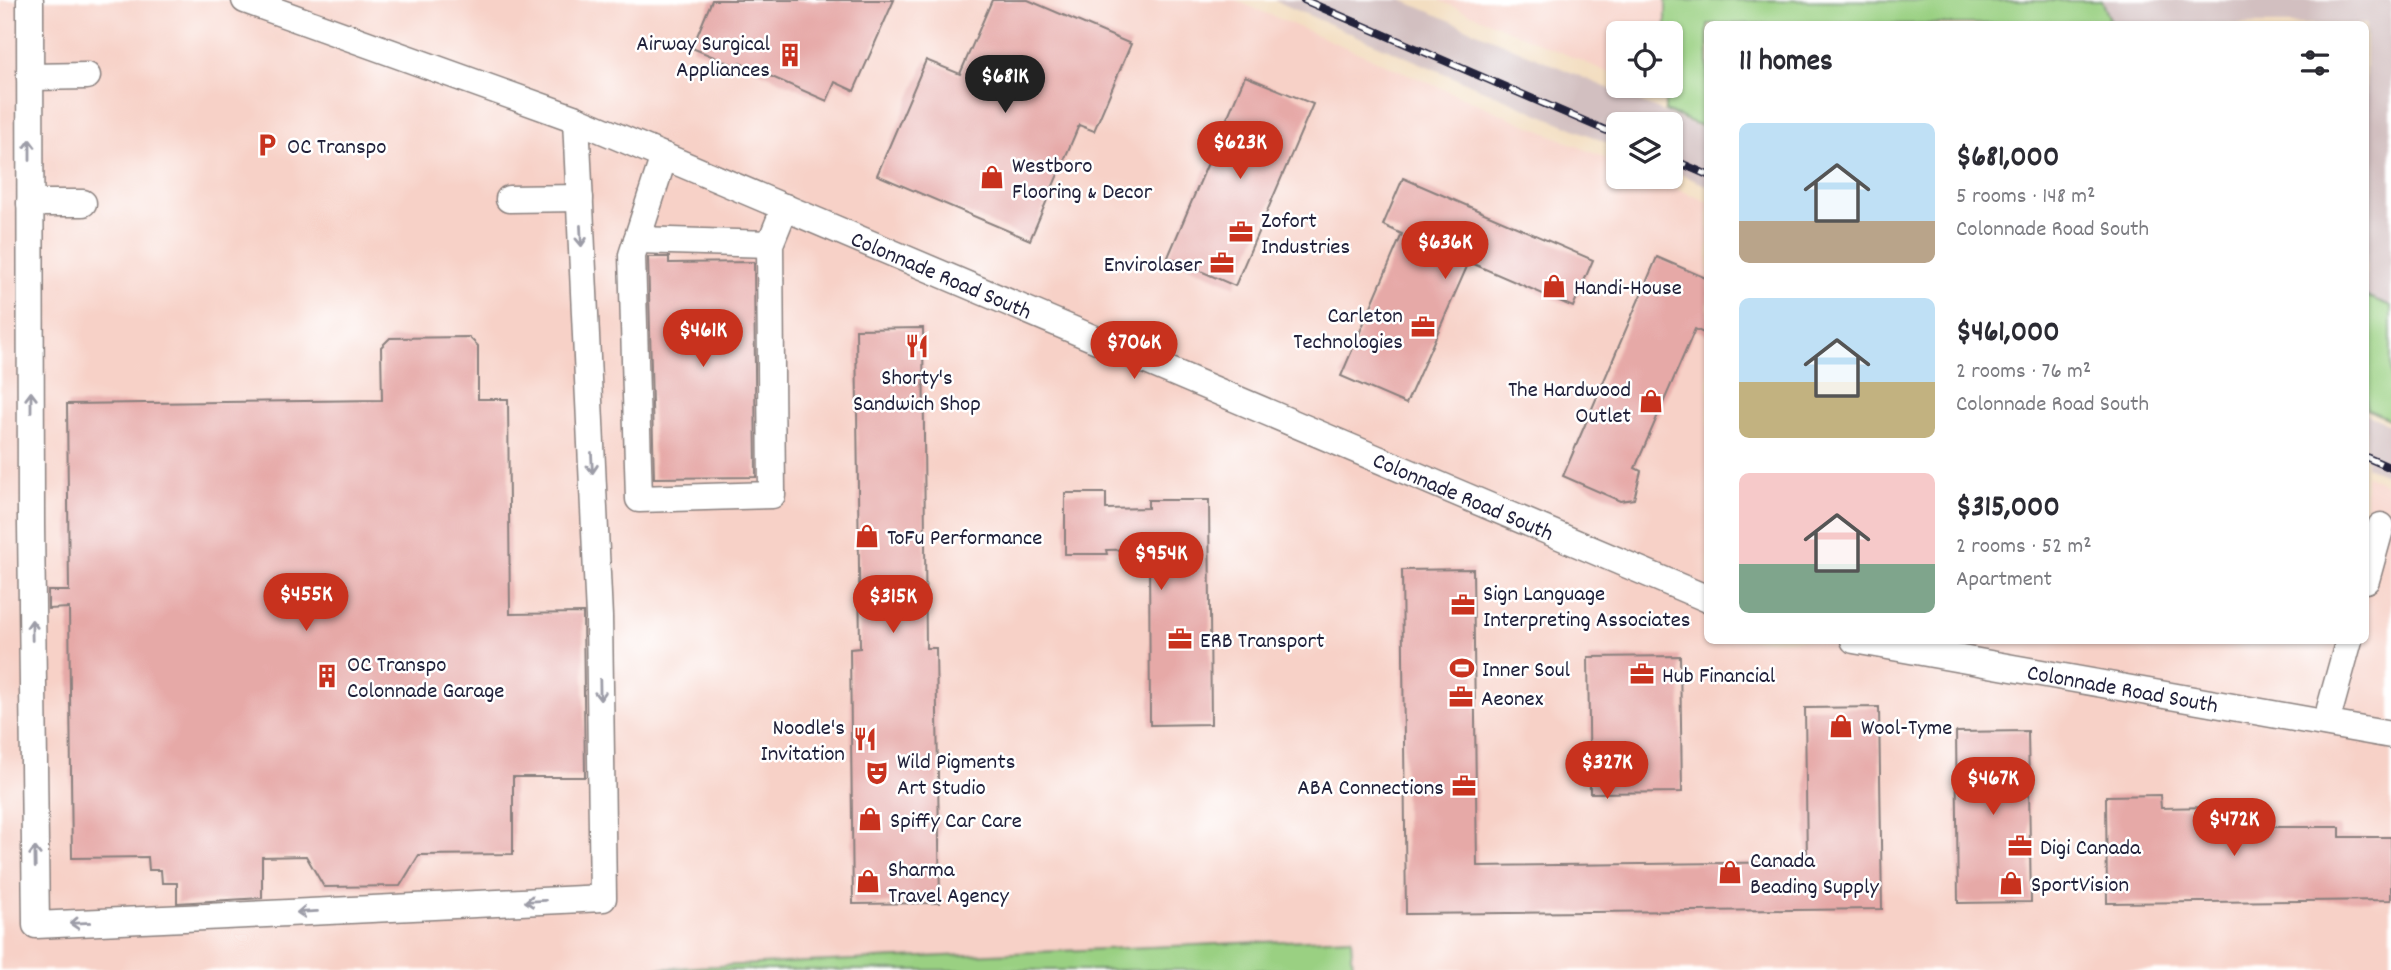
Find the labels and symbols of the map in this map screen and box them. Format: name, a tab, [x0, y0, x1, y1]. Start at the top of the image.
place label: Airway Surgical Appliances	[636, 29, 771, 88]
building icon: Airway Surgical Appliances	[776, 41, 804, 69]
pin: $681K	[956, 55, 1054, 115]
pin: $623K	[1191, 122, 1289, 181]
parking icon: OC Transpo	[253, 131, 281, 159]
place label: OC Transpo	[287, 132, 387, 165]
one-way arrow	[23, 139, 37, 162]
place label: Westboro Flooring & Decor	[1012, 151, 1153, 210]
shop icon: Westboro Flooring & Decor	[978, 163, 1006, 191]
place label: Zofort Industries	[1261, 206, 1350, 265]
office icon: Zofort Industries	[1227, 218, 1255, 246]
pin: $636K	[1396, 222, 1494, 281]
one-way arrow	[575, 224, 588, 247]
street label: Colonnade Road South	[845, 224, 1036, 330]
office icon: Envirolaser	[1208, 249, 1236, 277]
place label: Envirolaser	[1104, 250, 1202, 283]
shop icon: Handi-House	[1540, 272, 1568, 300]
place label: Handi-House	[1574, 273, 1682, 306]
place label: Carleton Technologies	[1293, 301, 1403, 360]
pin: $461K	[654, 310, 752, 369]
office icon: Carleton Technologies	[1409, 313, 1437, 341]
pin: $706K	[1085, 322, 1183, 381]
restaurant icon: Shorty's Sandwich Shop	[903, 332, 931, 360]
place label: Shorty's Sandwich Shop	[853, 363, 981, 422]
place label: The Hardwood Outlet	[1508, 375, 1631, 434]
shop icon: The Hardwood Outlet	[1637, 387, 1665, 415]
one-way arrow	[24, 391, 38, 414]
street label: Colonnade Road South	[1367, 446, 1558, 552]
one-way arrow	[586, 451, 599, 474]
shop icon: ToFu Performance	[853, 522, 881, 550]
place label: ToFu Performance	[887, 523, 1042, 556]
pin: $954K	[1112, 532, 1210, 592]
pin: $455K	[257, 574, 355, 633]
pin: $315K	[844, 576, 942, 635]
place label: Sign Language Interpreting Associates	[1483, 579, 1691, 638]
office icon: Sign Language Interpreting Associates	[1449, 591, 1477, 619]
one-way arrow	[25, 618, 39, 641]
office icon: ERB Transport	[1166, 625, 1194, 653]
place label: ERB Transport	[1200, 626, 1325, 659]
place label: OC Transpo Colonnade Garage	[347, 650, 504, 709]
sports icon: Inner Soul	[1448, 654, 1476, 682]
place label: Inner Soul	[1482, 655, 1571, 688]
street label: Colonnade Road South	[2024, 658, 2220, 724]
office icon: Hub Financial	[1628, 660, 1656, 688]
place label: Hub Financial	[1662, 661, 1776, 694]
building icon: OC Transpo Colonnade Garage	[313, 662, 341, 690]
one-way arrow	[593, 679, 607, 702]
office icon: Aeonex	[1447, 683, 1475, 711]
place label: Aeonex	[1481, 684, 1544, 717]
shop icon: Wool-Tyme	[1827, 712, 1855, 740]
place label: Noodle's Invitation	[761, 713, 845, 772]
place label: Wool-Tyme	[1861, 713, 1952, 746]
restaurant icon: Noodle's Invitation	[851, 725, 879, 753]
pin: $327K	[1558, 742, 1656, 801]
place label: Wild Pigments Art Studio	[897, 747, 1015, 806]
pin: $467K	[1944, 758, 2042, 817]
theatre icon: Wild Pigments Art Studio	[863, 759, 891, 787]
office icon: ABA Connections	[1450, 772, 1478, 800]
place label: ABA Connections	[1297, 773, 1444, 806]
pin: $472K	[2185, 798, 2283, 858]
shop icon: Spiffy Car Care	[856, 805, 884, 833]
place label: Spiffy Car Care	[890, 806, 1022, 839]
office icon: Digi Canada	[2006, 832, 2034, 860]
place label: Digi Canada	[2040, 833, 2142, 866]
one-way arrow	[28, 846, 42, 869]
place label: Canada Beading Supply	[1750, 846, 1880, 905]
place label: Sharma Travel Agency	[888, 855, 1010, 914]
shop icon: Canada Beading Supply	[1716, 858, 1744, 886]
shop icon: Sharma Travel Agency	[854, 867, 882, 895]
shop icon: SportVision	[1997, 869, 2025, 897]
place label: SportVision	[2031, 870, 2129, 903]
one-way arrow	[523, 894, 546, 907]
one-way arrow	[297, 906, 319, 919]
one-way arrow	[69, 917, 92, 930]

